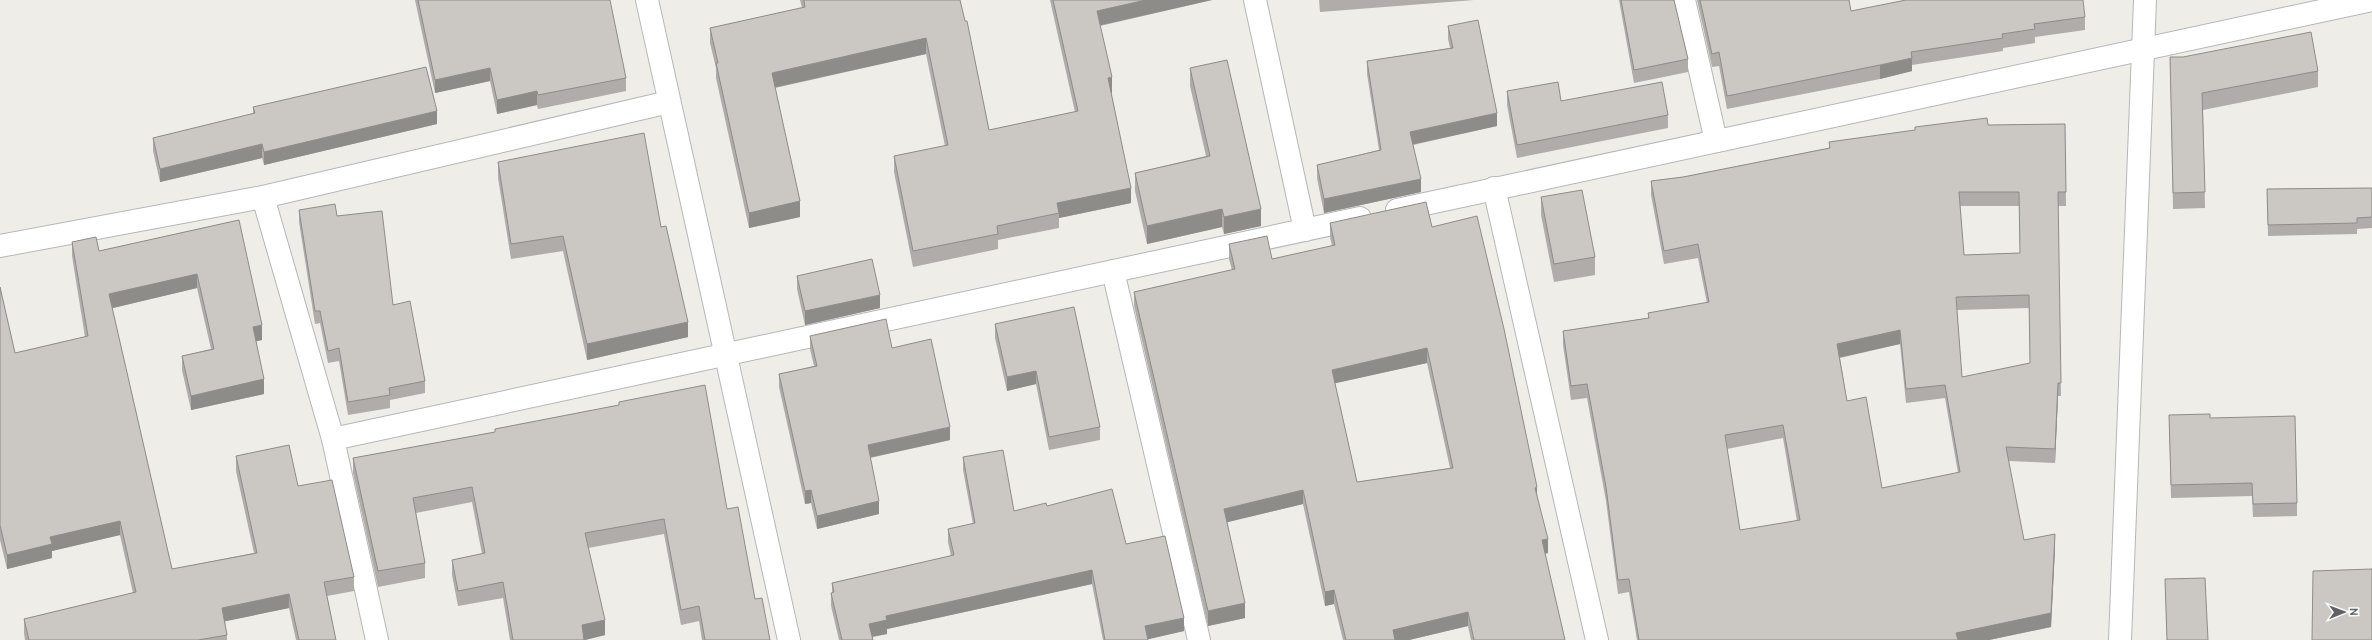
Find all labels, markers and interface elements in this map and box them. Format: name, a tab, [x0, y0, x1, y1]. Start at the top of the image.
north arrow	[2324, 592, 2364, 632]
text: N	[2347, 608, 2361, 616]

